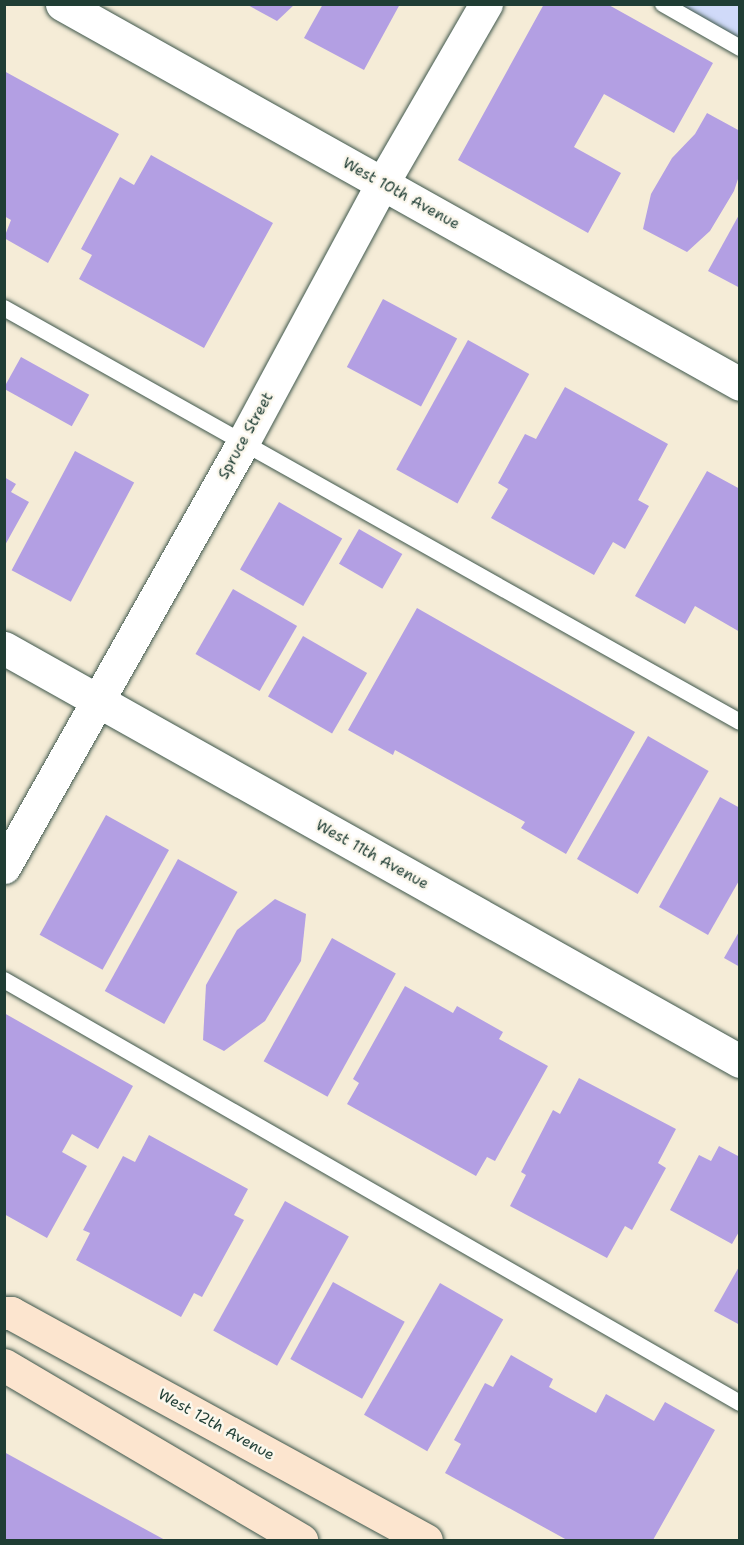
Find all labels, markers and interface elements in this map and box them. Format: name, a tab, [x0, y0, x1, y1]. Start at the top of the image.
street label: West 10th Avenue	[339, 154, 463, 234]
street label: Spruce Street	[215, 389, 277, 483]
street label: West 11th Avenue	[312, 817, 432, 893]
street label: West 12th Avenue	[155, 1386, 277, 1464]

